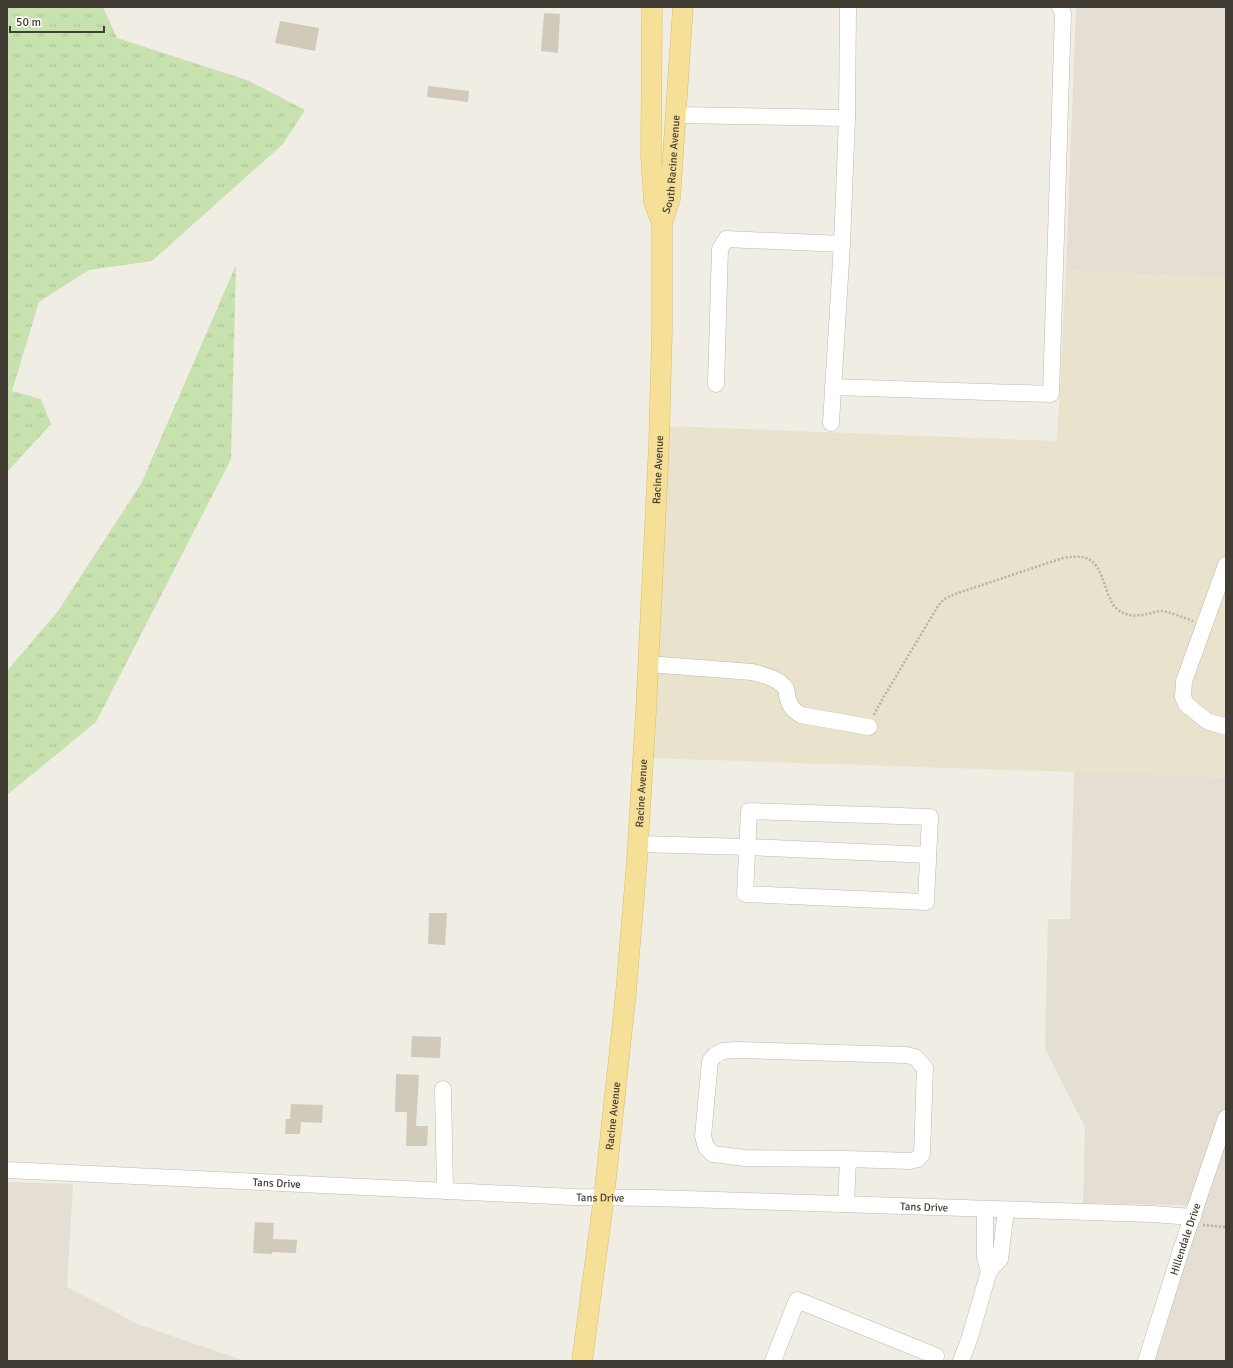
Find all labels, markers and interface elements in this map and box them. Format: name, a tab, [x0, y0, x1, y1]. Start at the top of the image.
scale bar	[10, 8, 104, 34]
text: 50 m	[16, 15, 41, 30]
street label: South Racine Avenue	[660, 115, 683, 215]
street label: Racine Avenue	[650, 435, 666, 504]
street label: Racine Avenue	[633, 759, 650, 828]
street label: Racine Avenue	[603, 1081, 623, 1151]
street label: Tans Drive	[252, 1176, 301, 1191]
street label: Tans Drive	[576, 1191, 624, 1205]
street label: Tans Drive	[900, 1200, 948, 1214]
street label: Hillendale Drive	[1167, 1201, 1204, 1277]

